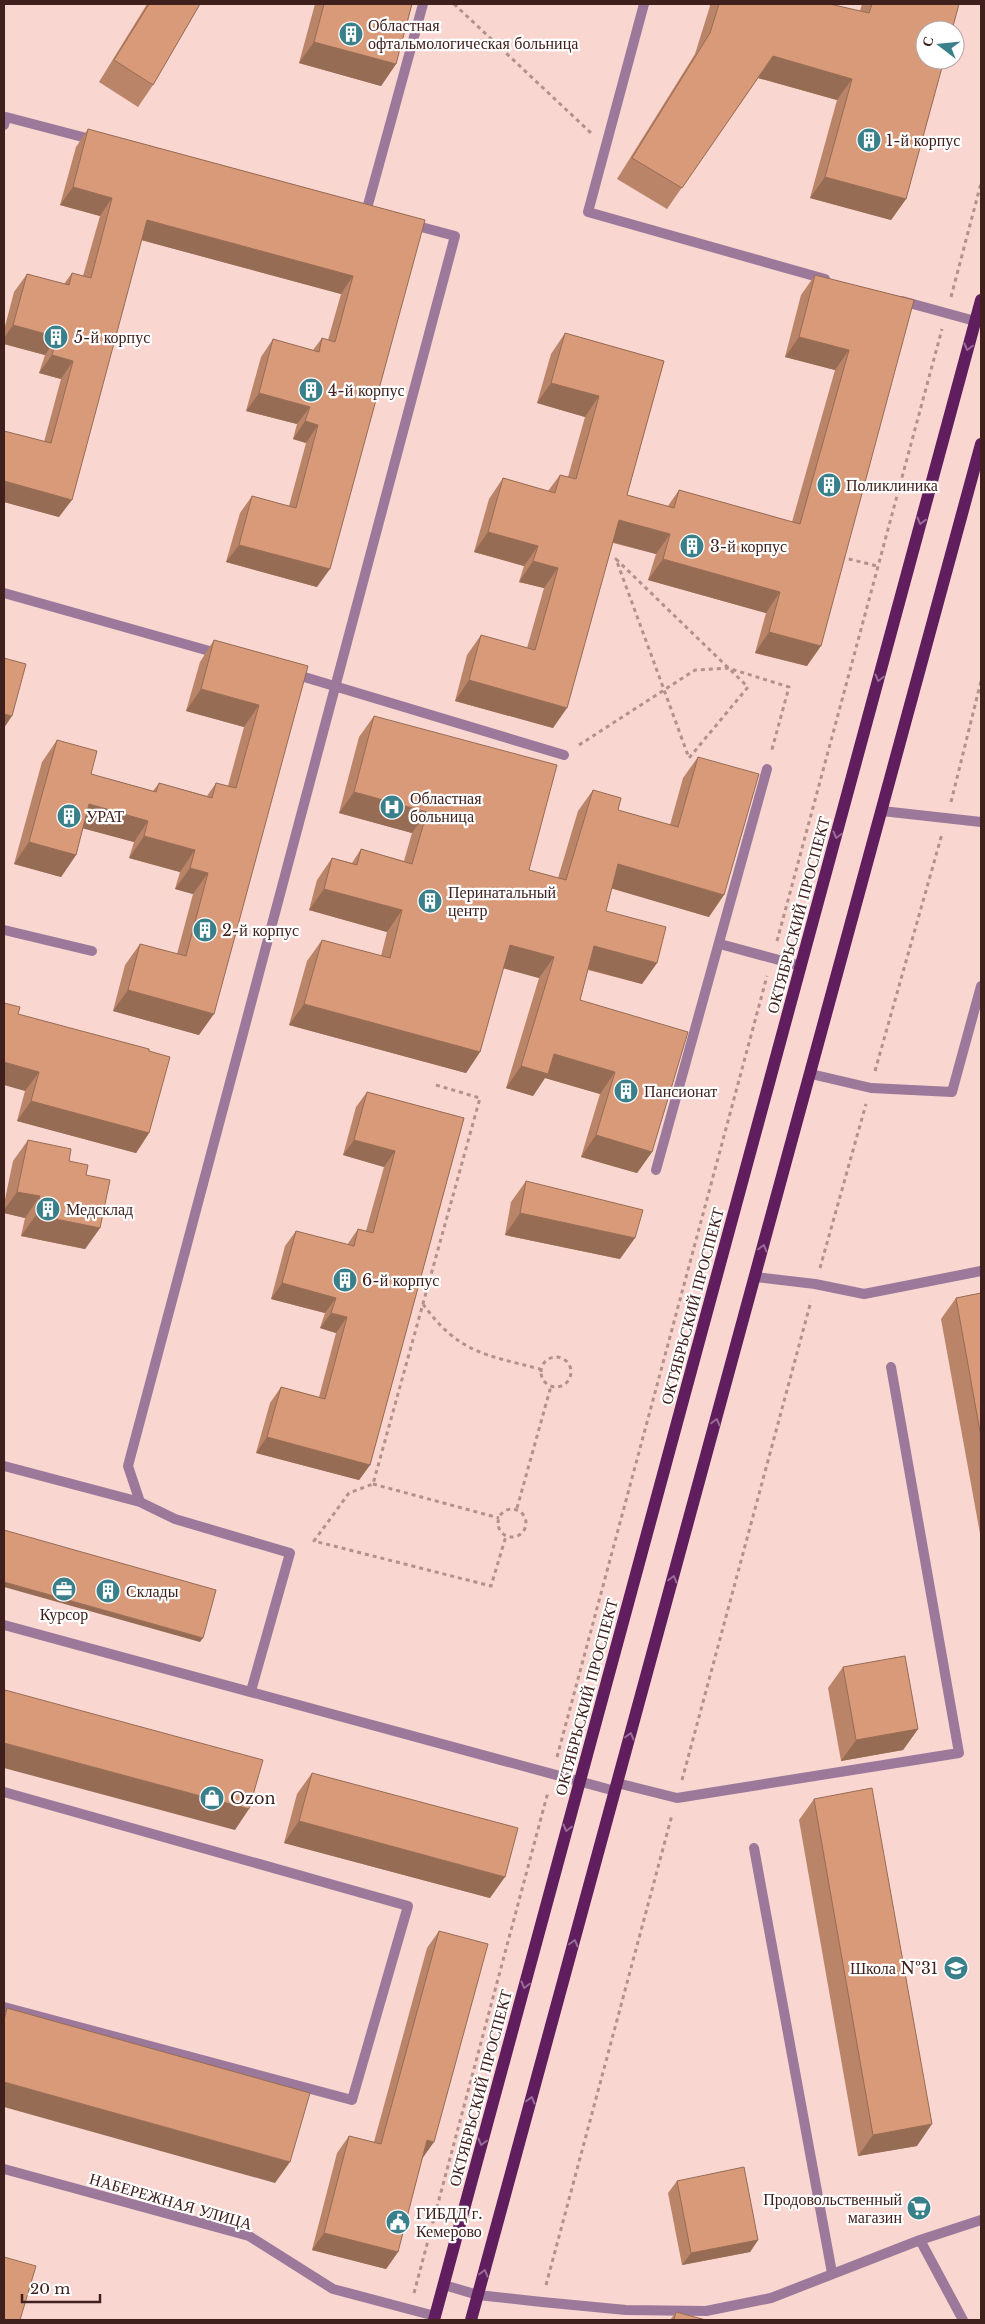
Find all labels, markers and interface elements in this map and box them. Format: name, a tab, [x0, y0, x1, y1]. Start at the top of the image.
place label: Областная офтальмологическая больница	[368, 15, 578, 53]
north arrow	[915, 20, 965, 70]
building icon: Областная офтальмологическая больница	[338, 21, 364, 47]
text: С	[917, 34, 938, 49]
building icon: 1-й корпус	[856, 127, 882, 153]
place label: 1-й корпус	[886, 130, 960, 150]
building icon: 5-й корпус	[43, 324, 69, 350]
place label: 5-й корпус	[74, 327, 150, 347]
one-way arrow	[963, 343, 974, 352]
building icon: 4-й корпус	[298, 377, 324, 403]
place label: 4-й корпус	[328, 380, 405, 400]
building icon: Поликлиника	[816, 472, 842, 498]
place label: Поликлиника	[846, 475, 938, 495]
one-way arrow	[916, 517, 927, 526]
building icon: 3-й корпус	[679, 533, 705, 559]
place label: 3-й корпус	[710, 536, 787, 556]
one-way arrow	[874, 674, 885, 682]
place label: Областная больница	[410, 788, 482, 826]
hospital icon: Областная больница	[379, 794, 405, 820]
building icon: УРАТ	[56, 803, 82, 829]
place label: УРАТ	[86, 806, 124, 826]
street label: ОКТЯБРЬСКИЙ ПРОСПЕКТ	[762, 814, 834, 1016]
one-way arrow	[832, 830, 842, 838]
place label: Перинатальный центр	[448, 882, 556, 920]
building icon: Перинатальный центр	[417, 888, 443, 914]
building icon: 2-й корпус	[192, 917, 218, 943]
place label: 2-й корпус	[222, 920, 299, 940]
building icon: Пансионат	[613, 1078, 639, 1104]
place label: Пансионат	[644, 1081, 717, 1101]
building icon: Медсклад	[35, 1196, 61, 1222]
place label: Медсклад	[66, 1199, 133, 1219]
street label: ОКТЯБРЬСКИЙ ПРОСПЕКТ	[656, 1205, 728, 1407]
one-way arrow	[758, 1245, 768, 1253]
building icon: 6-й корпус	[332, 1267, 358, 1293]
place label: 6-й корпус	[362, 1270, 439, 1290]
one-way arrow	[710, 1418, 721, 1427]
one-way arrow	[667, 1574, 678, 1583]
office icon: Курсор	[51, 1576, 77, 1602]
building icon: Склады	[95, 1578, 121, 1604]
place label: Склады	[126, 1581, 179, 1601]
street label: ОКТЯБРЬСКИЙ ПРОСПЕКТ	[550, 1596, 622, 1798]
place label: Курсор	[40, 1604, 88, 1624]
one-way arrow	[625, 1732, 635, 1740]
shop icon: Ozon	[199, 1785, 225, 1811]
place label: Ozon	[230, 1788, 275, 1808]
one-way arrow	[563, 1824, 573, 1832]
one-way arrow	[568, 1939, 578, 1947]
school or university icon: Школа №31	[943, 1955, 969, 1981]
place label: Школа №31	[850, 1958, 938, 1978]
one-way arrow	[520, 1981, 530, 1989]
street label: ОКТЯБРЬСКИЙ ПРОСПЕКТ	[444, 1987, 516, 2189]
one-way arrow	[525, 2095, 536, 2104]
one-way arrow	[478, 2138, 488, 2146]
street label: НАБЕРЕЖНАЯ УЛИЦА	[87, 2168, 255, 2234]
place label: Продовольственный магазин	[763, 2189, 902, 2227]
supermarket icon: Продовольственный магазин	[906, 2195, 932, 2221]
place label: ГИБДД г. Кемерово	[416, 2203, 483, 2241]
public building icon: ГИБДД г. Кемерово	[385, 2209, 411, 2235]
one-way arrow	[478, 2270, 488, 2278]
scale bar	[22, 2272, 100, 2304]
text: 20 m	[30, 2279, 70, 2298]

